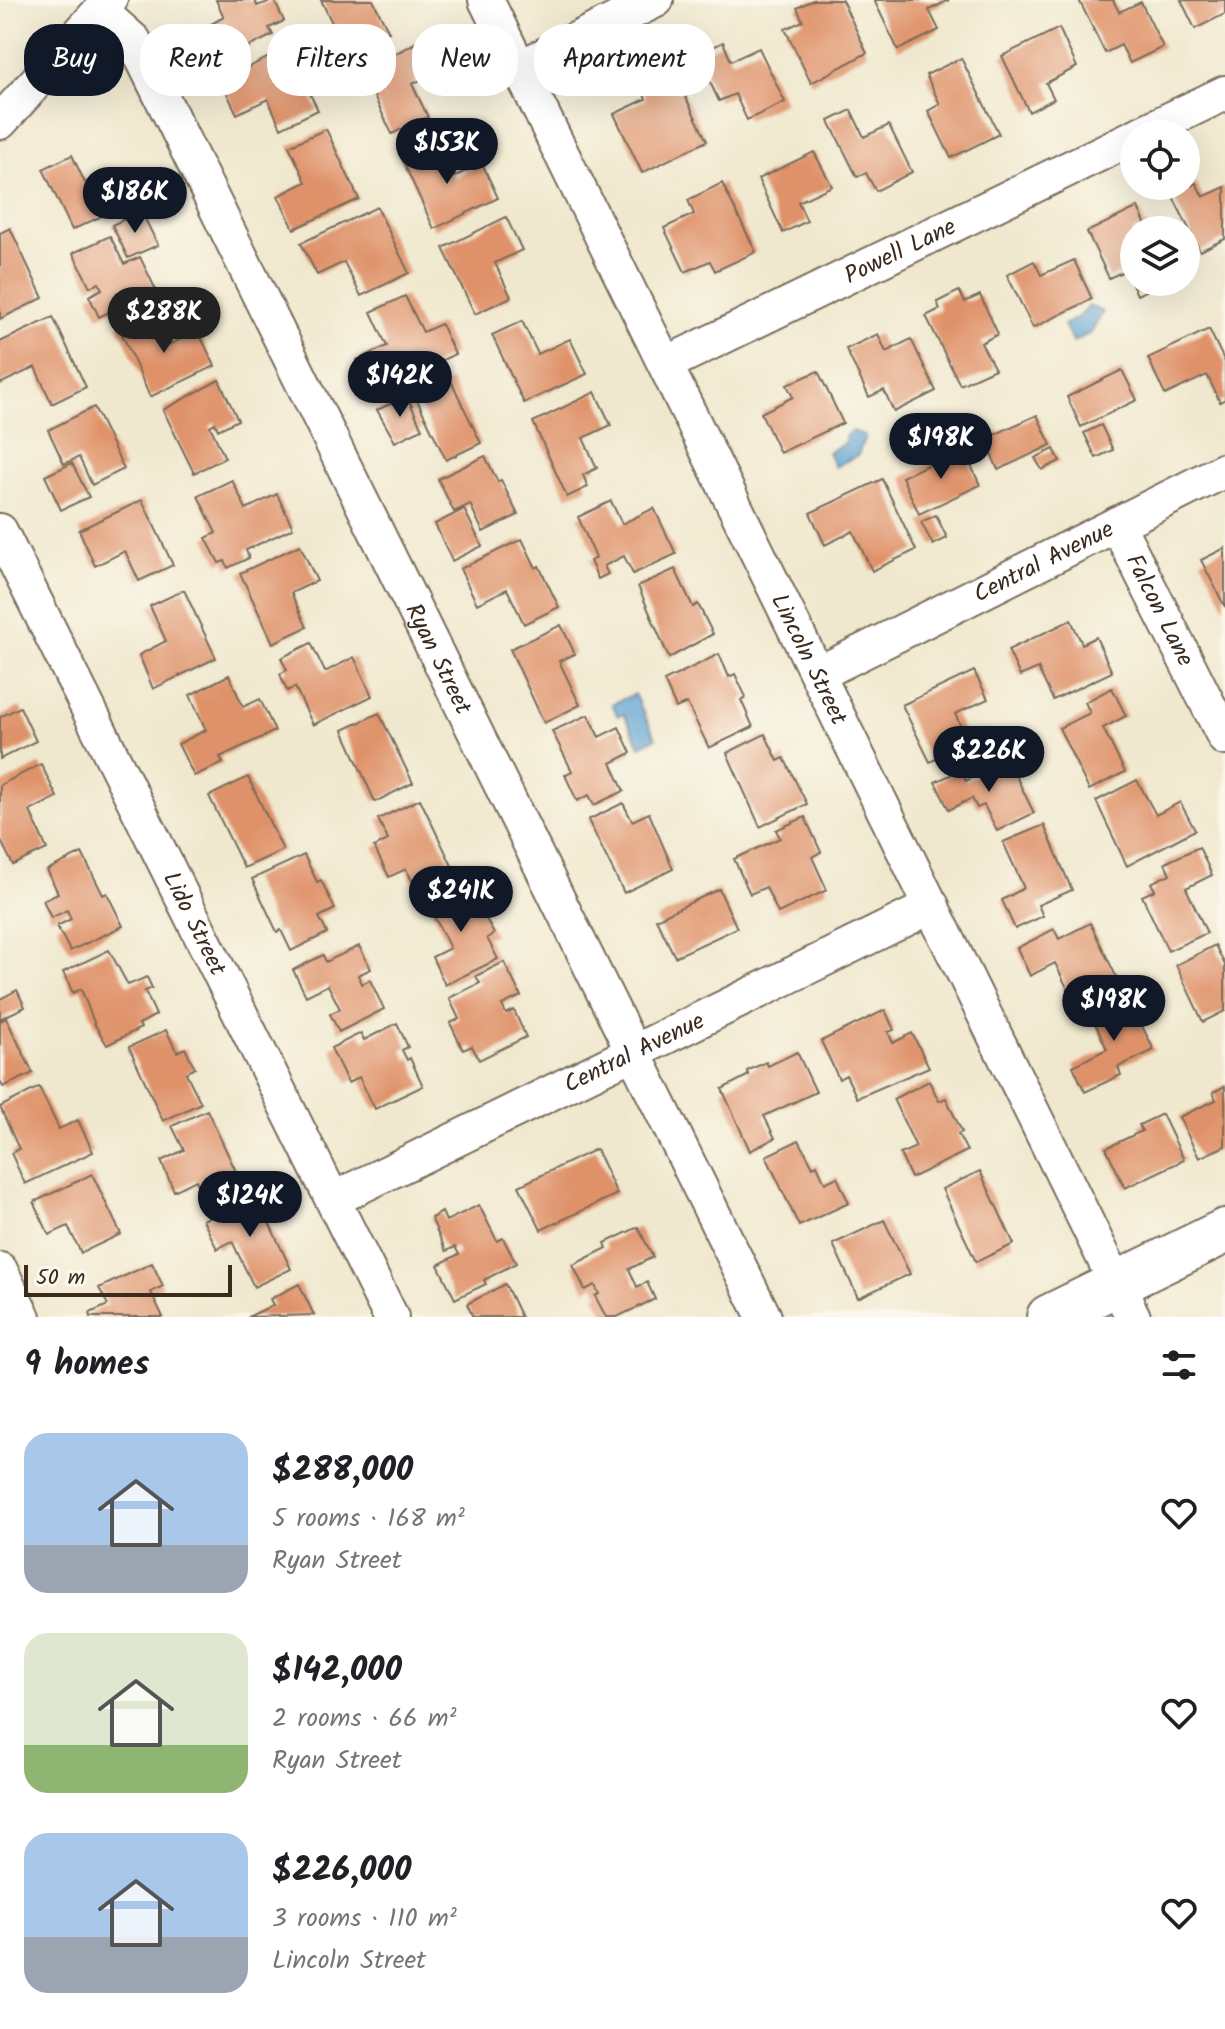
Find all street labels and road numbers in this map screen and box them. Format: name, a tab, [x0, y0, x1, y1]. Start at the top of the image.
street label: Powell Lane	[838, 208, 963, 296]
street label: Central Avenue	[967, 511, 1121, 614]
street label: Falcon Lane	[1114, 547, 1204, 674]
street label: Lincoln Street	[759, 587, 858, 733]
street label: Ryan Street	[394, 597, 482, 722]
street label: Lido Street	[151, 865, 237, 983]
street label: Central Avenue	[557, 1002, 712, 1105]

